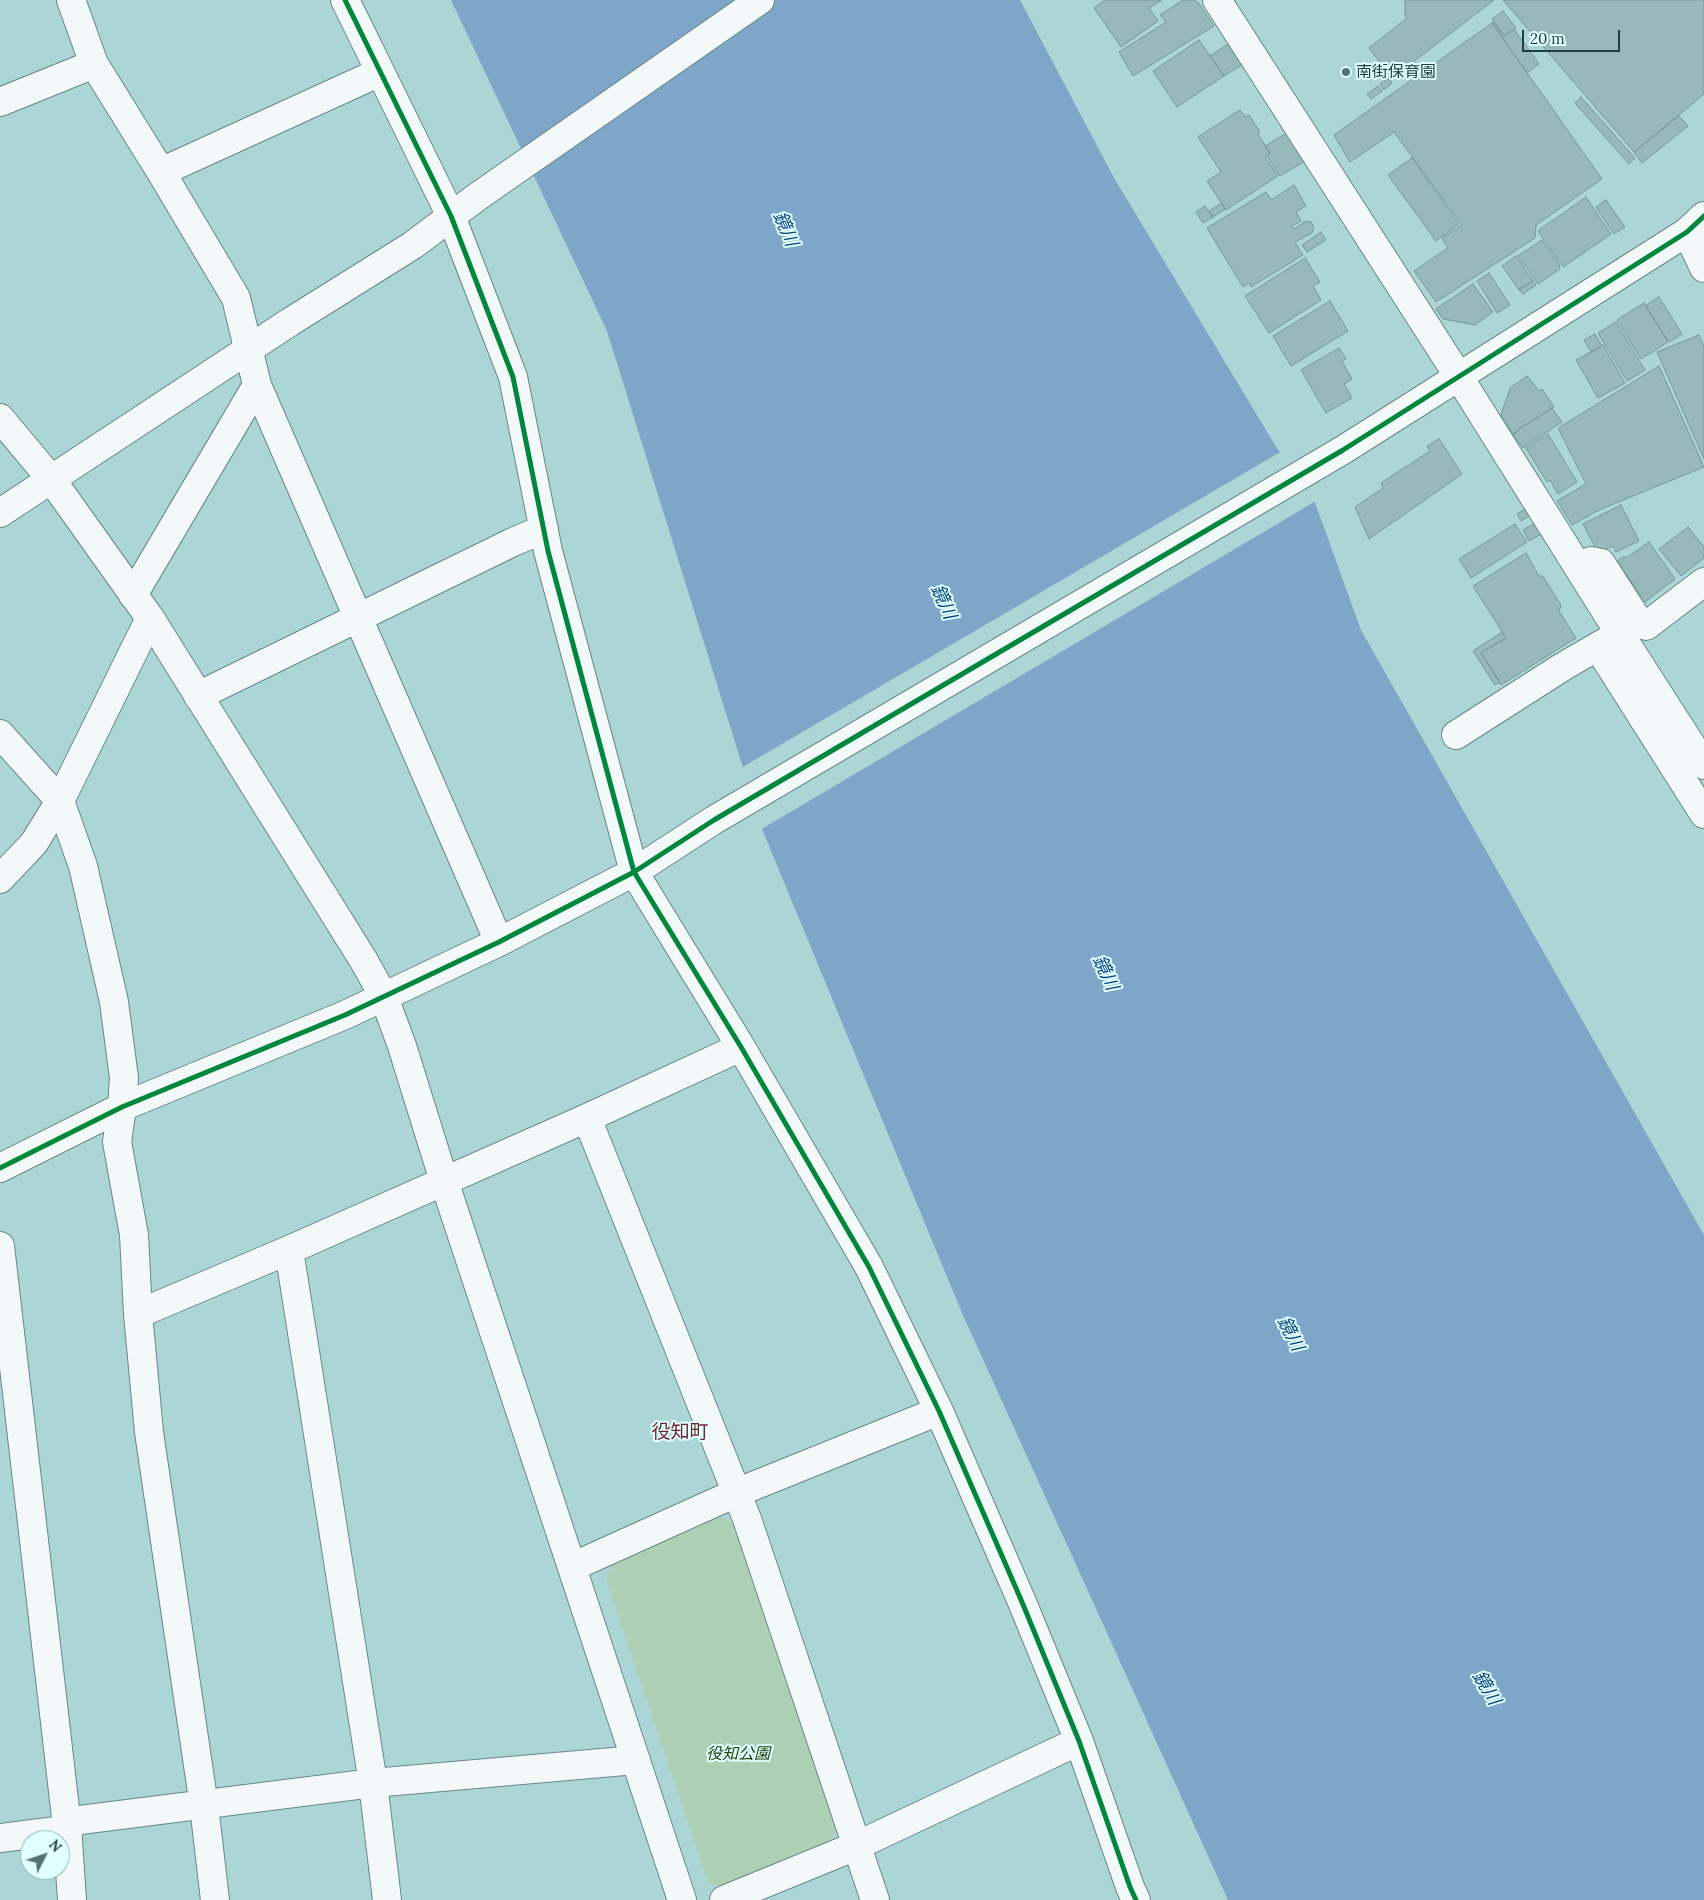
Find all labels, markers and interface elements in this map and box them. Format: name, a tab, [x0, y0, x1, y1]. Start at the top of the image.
scale bar	[1524, 20, 1622, 52]
text: 20 m	[1530, 29, 1565, 48]
place label: 南街保育園	[1356, 62, 1436, 82]
marker: 南街保育園	[1340, 66, 1352, 78]
water label: 鏡川	[768, 208, 802, 250]
water label: 鏡川	[926, 581, 960, 623]
water label: 鏡川	[1088, 952, 1122, 994]
water label: 鏡川	[1272, 1313, 1308, 1355]
district label: 役知町	[652, 1422, 708, 1444]
water label: 鏡川	[1467, 1667, 1505, 1709]
park label: 役知公園	[706, 1744, 770, 1764]
north arrow	[20, 1830, 70, 1880]
text: N	[45, 1836, 66, 1856]

